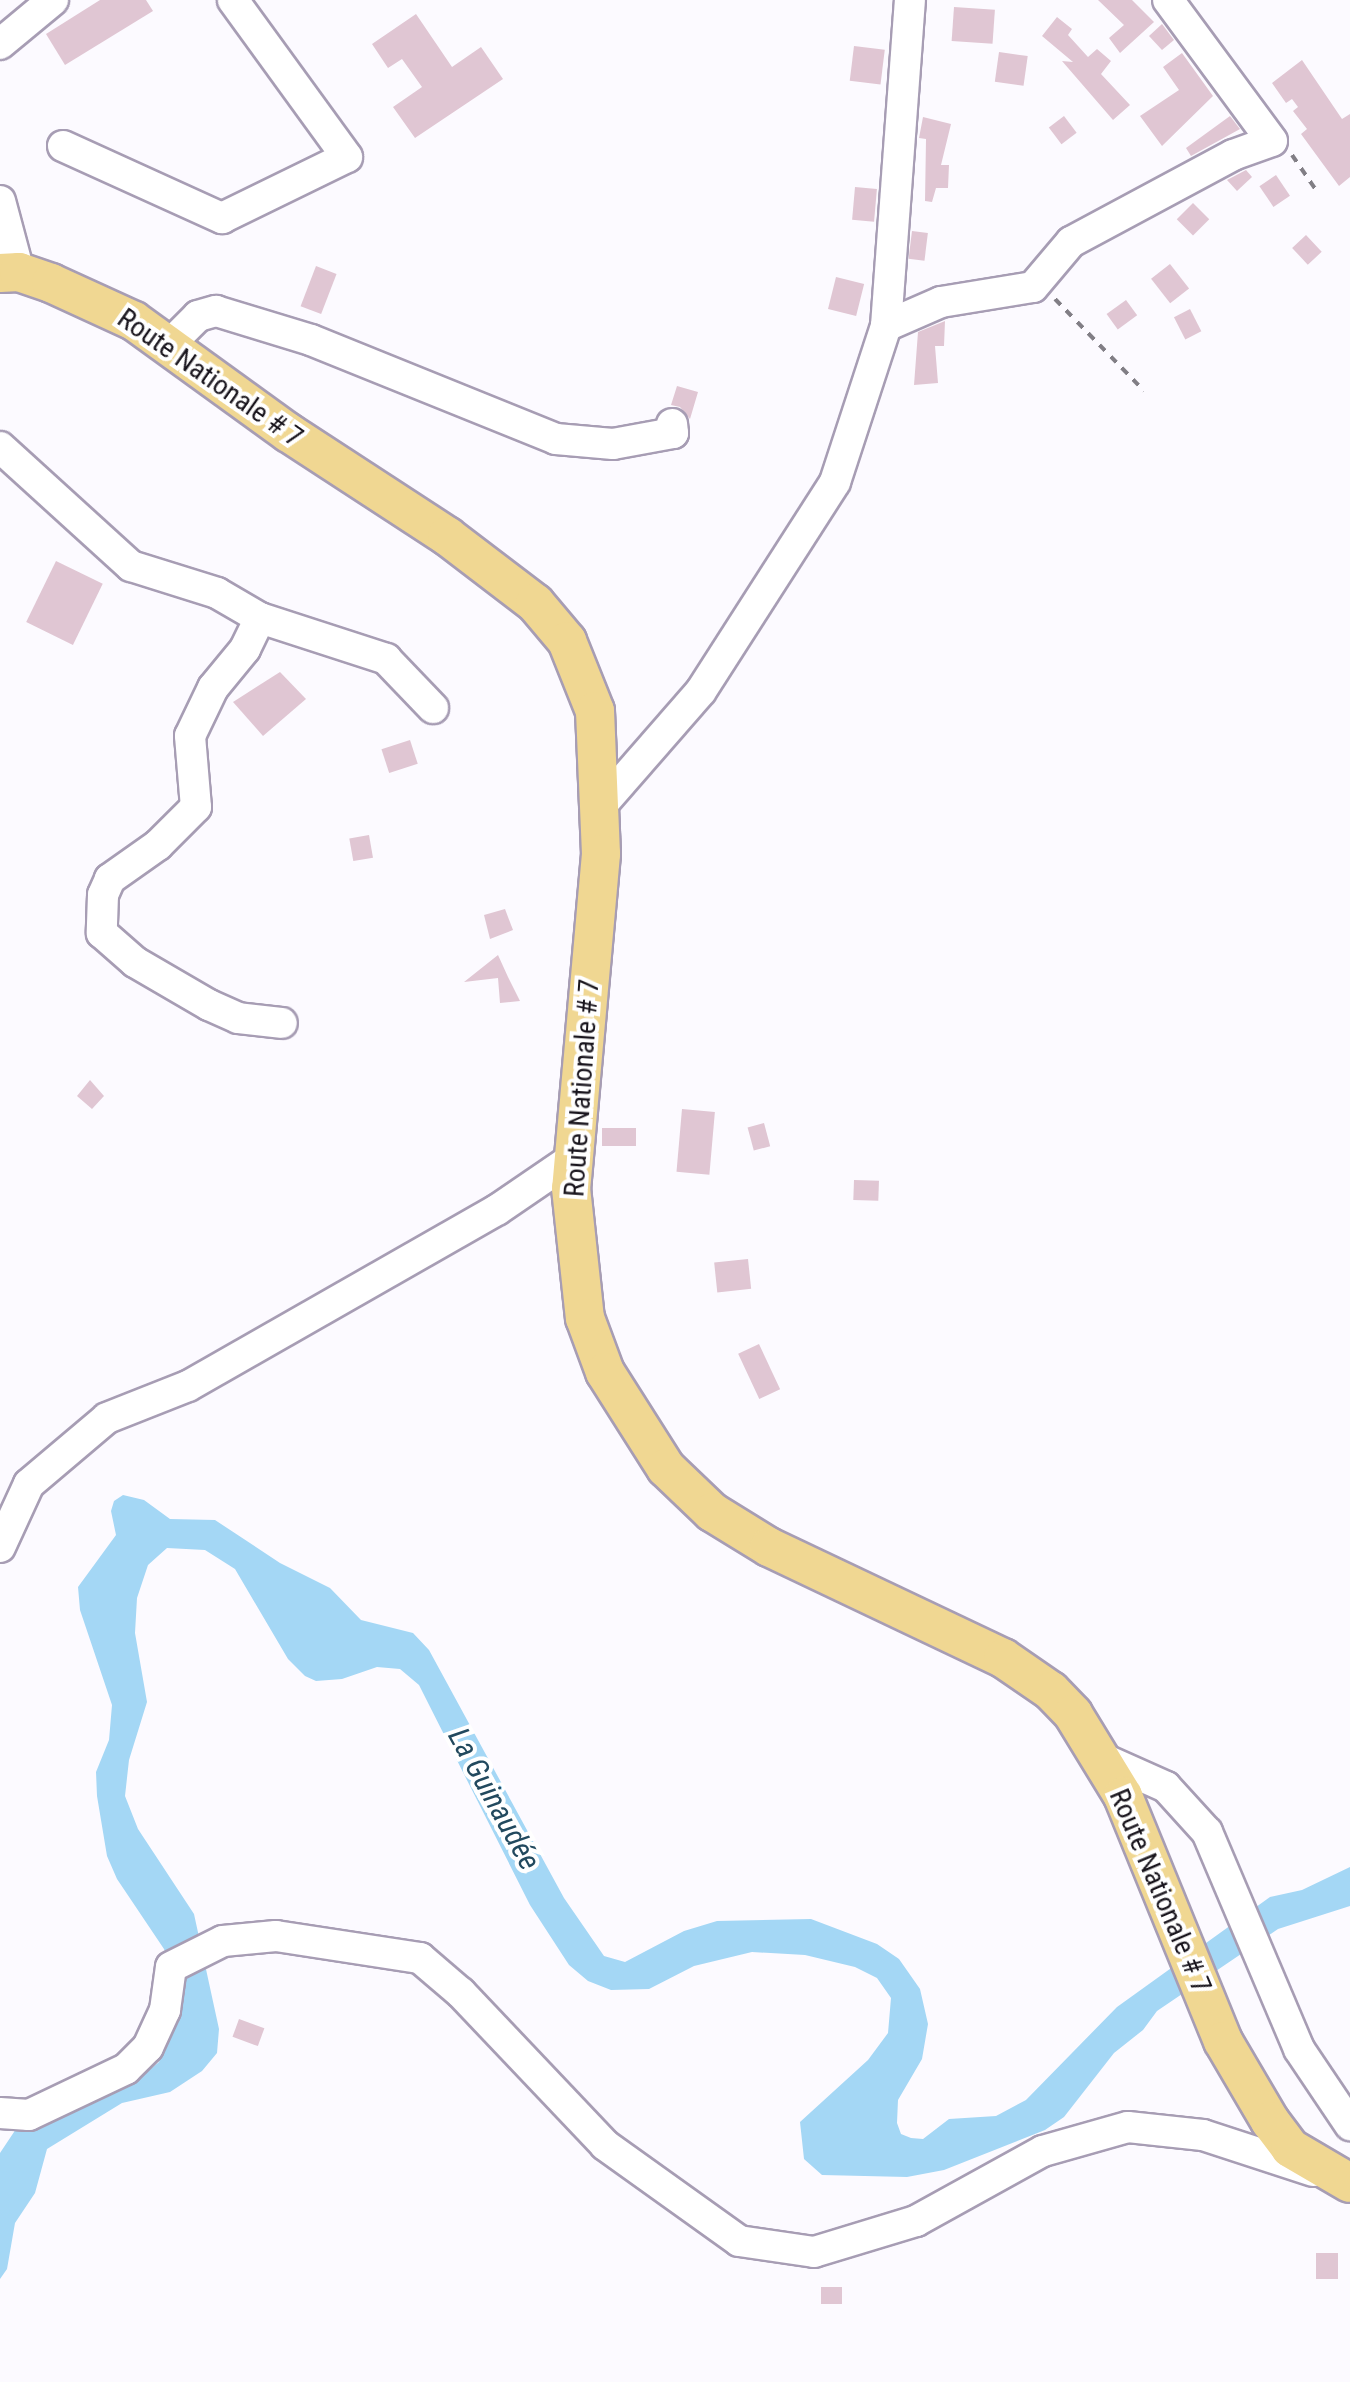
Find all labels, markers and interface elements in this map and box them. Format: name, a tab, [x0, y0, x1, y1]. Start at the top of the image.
street label: Route Nationale # 7	[111, 302, 309, 454]
street label: Route Nationale # 7	[558, 978, 606, 1198]
water label: La Guinaudée	[440, 1722, 548, 1876]
street label: Route Nationale # 7	[1102, 1784, 1218, 1998]

